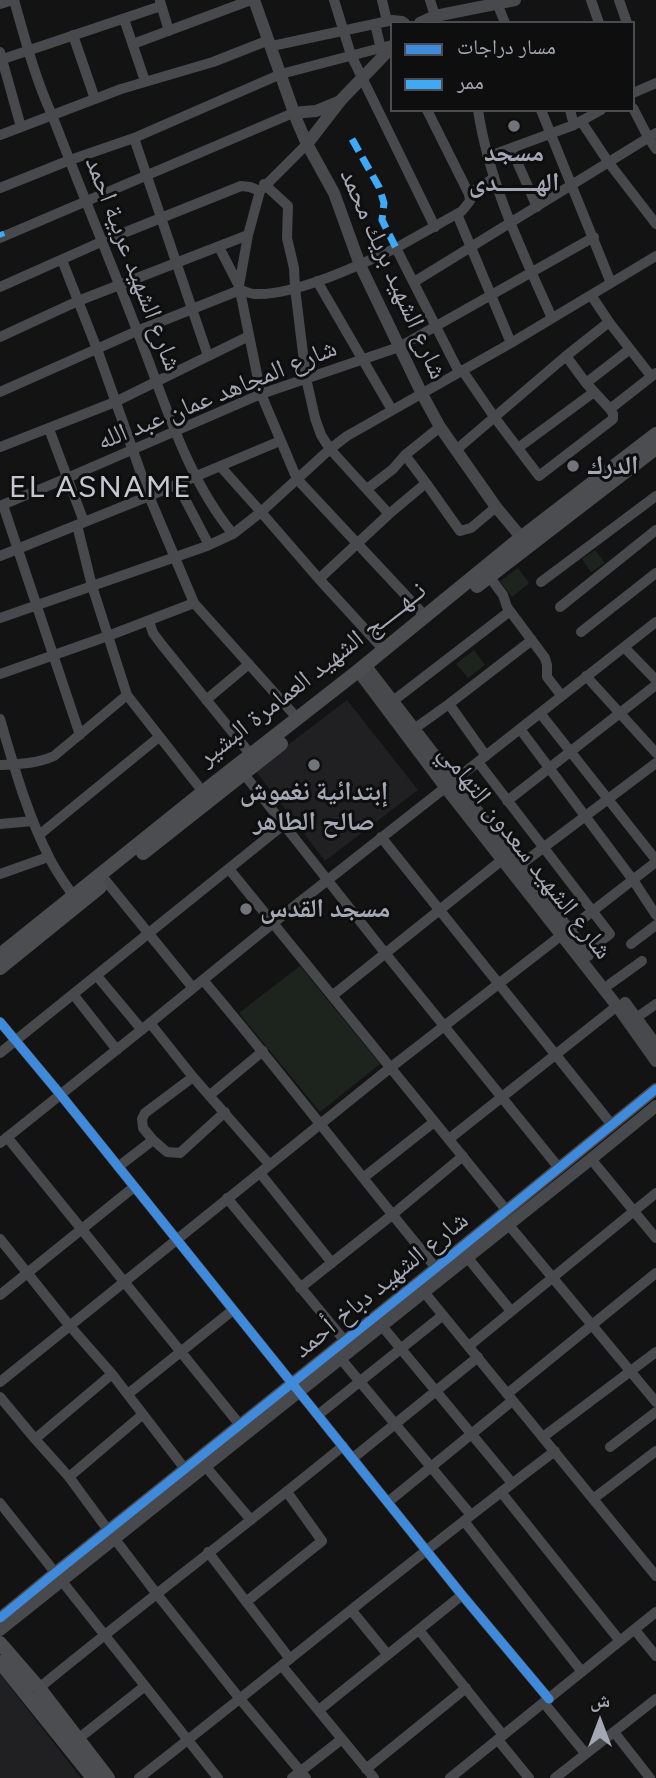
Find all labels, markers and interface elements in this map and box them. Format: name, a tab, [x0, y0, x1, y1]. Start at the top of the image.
legend	[390, 21, 635, 112]
text: مسار دراجات	[457, 34, 556, 59]
text: ممر	[457, 69, 484, 94]
marker: مسجد الهـــــــدى	[506, 118, 522, 134]
place label: مسجد الهـــــــدى	[469, 137, 559, 198]
street label: شارع الشهيد عربية احمد	[78, 152, 188, 376]
street label: شارع الشهيد بريك محمد	[333, 164, 453, 384]
street label: شارع المجاهد عمان عبد الله	[93, 333, 341, 457]
place label: الدرك	[587, 450, 639, 482]
marker: الدرك	[565, 458, 581, 474]
district label: EL ASNAME	[10, 470, 192, 506]
street label: نــهـــــج الشهيد العمامرة البشير	[191, 575, 433, 773]
street label: شارع الشهيد سعدون التهامي	[431, 738, 619, 966]
marker: إبتدائية نغموش صالح الطاهر	[306, 757, 322, 773]
place label: إبتدائية نغموش صالح الطاهر	[240, 776, 388, 838]
place label: مسجد القدس	[260, 893, 390, 925]
marker: مسجد القدس	[238, 901, 254, 917]
street label: شارع الشهيد دباخ أحمد	[287, 1205, 475, 1365]
north arrow	[565, 1687, 635, 1757]
text: ش	[590, 1689, 610, 1712]

